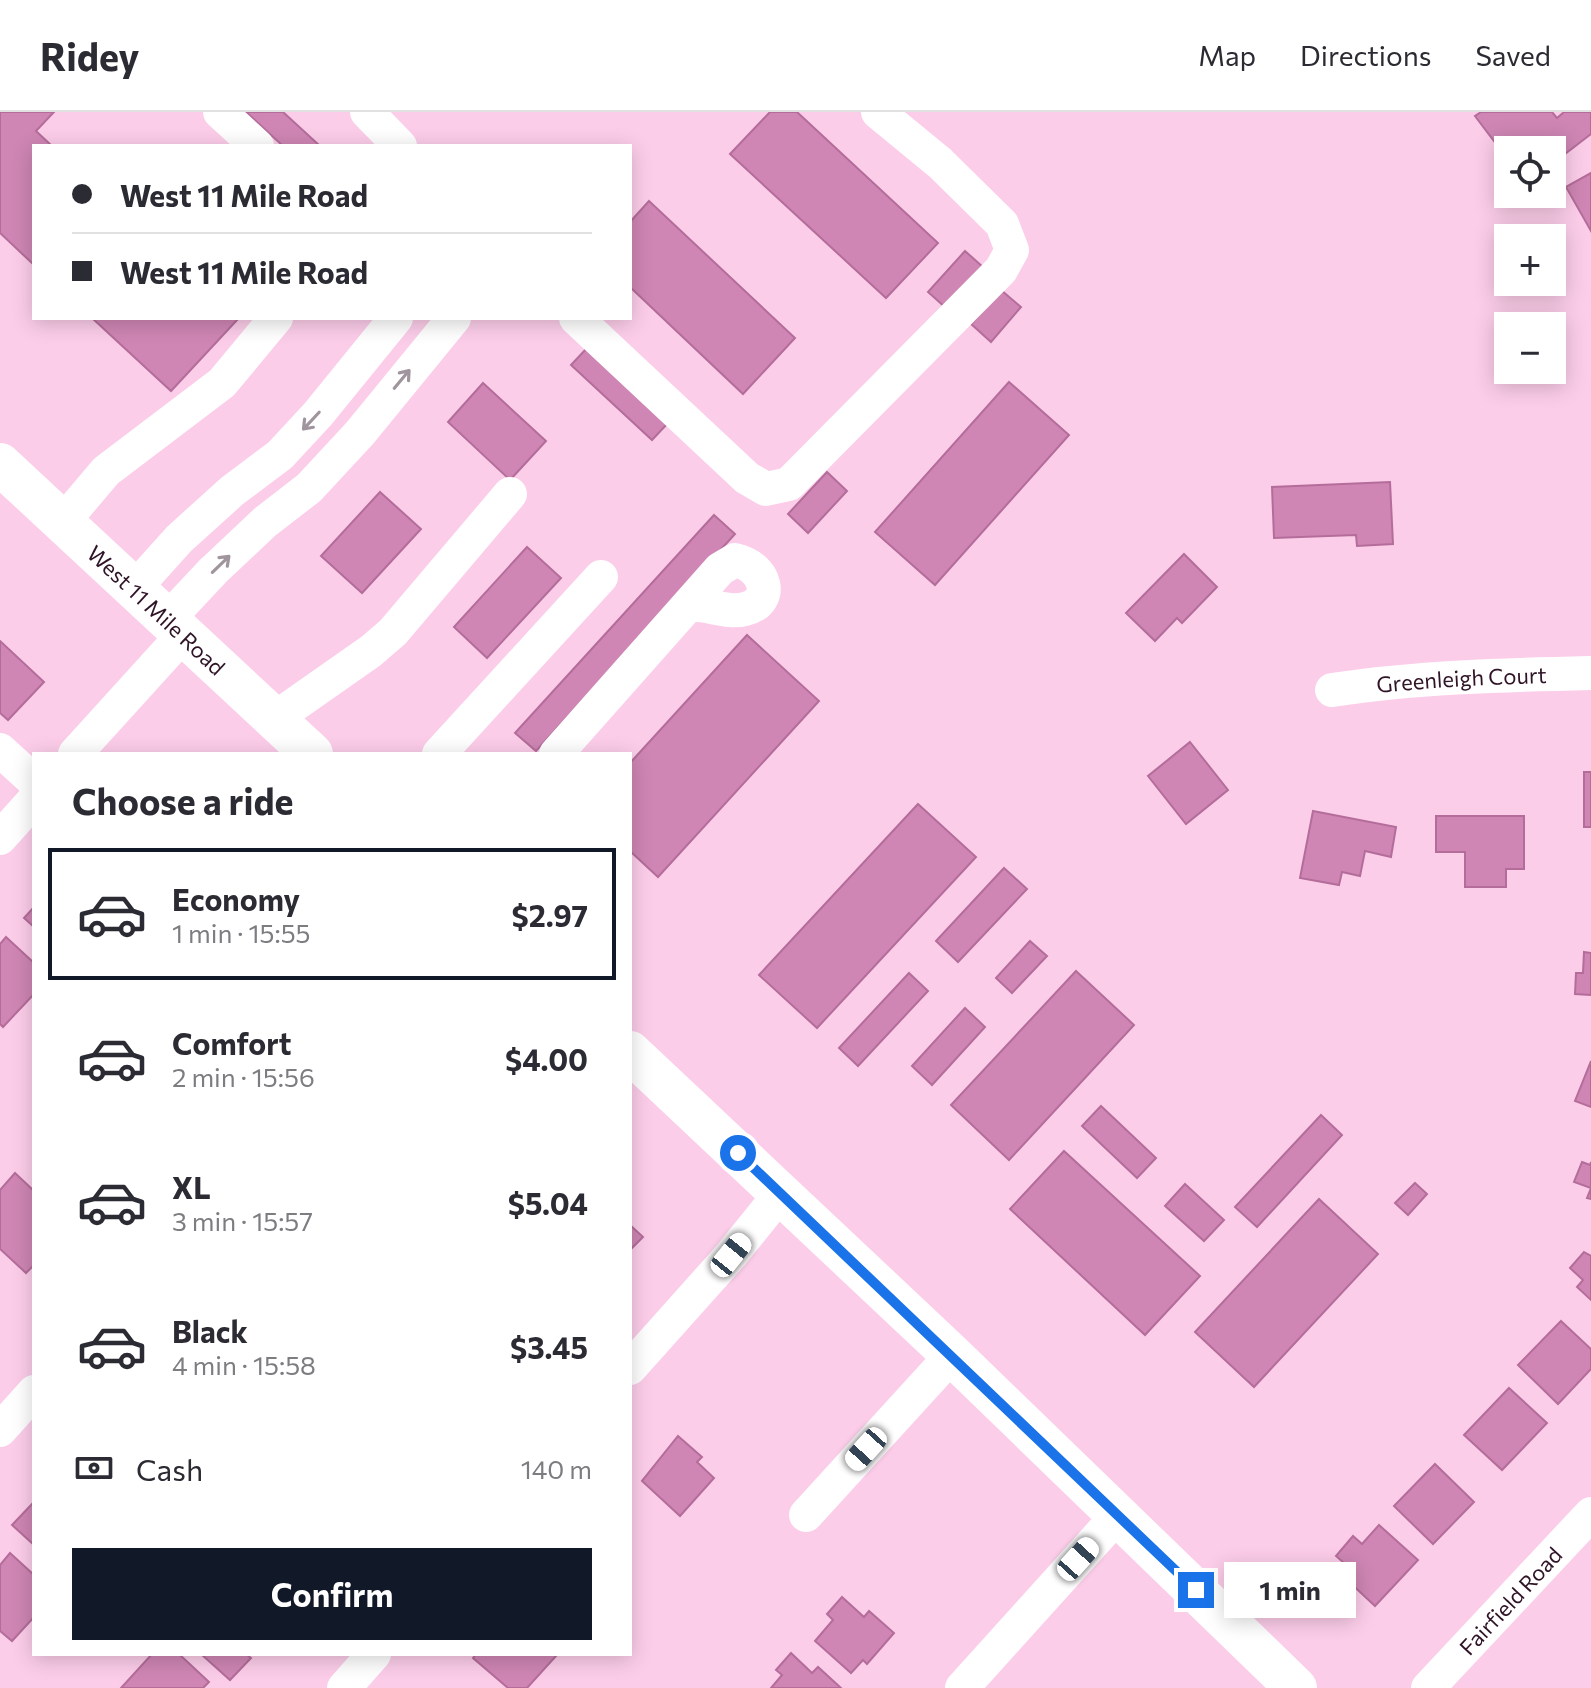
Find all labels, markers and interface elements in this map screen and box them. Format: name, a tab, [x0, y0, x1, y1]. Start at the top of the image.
text: Ridey	[40, 32, 139, 79]
text: Map	[1198, 38, 1256, 72]
text: Directions	[1300, 38, 1431, 72]
text: Saved	[1475, 38, 1551, 72]
map controls	[1494, 136, 1566, 384]
button: locate	[1494, 136, 1566, 208]
text: West 11 Mile Road	[120, 176, 368, 213]
button: +	[1494, 224, 1566, 296]
text: West 11 Mile Road	[120, 253, 368, 290]
button: −	[1494, 312, 1566, 384]
one-way arrow	[393, 369, 411, 390]
one-way arrow	[303, 411, 321, 431]
street label: West 11 Mile Road	[82, 539, 231, 680]
one-way arrow	[211, 555, 230, 574]
street label: Greenleigh Court	[1375, 661, 1547, 698]
text: Choose a ride	[72, 778, 293, 822]
icon: car	[76, 878, 148, 950]
text: Economy	[172, 880, 300, 917]
text: $2.97	[511, 896, 588, 933]
text: 1 min · 15:55	[172, 917, 311, 948]
icon: car	[76, 1022, 148, 1094]
text: Comfort	[172, 1024, 291, 1061]
text: $4.00	[505, 1040, 588, 1077]
text: 2 min · 15:56	[172, 1061, 315, 1092]
route start	[720, 1135, 756, 1171]
icon: car	[76, 1166, 148, 1238]
text: XL	[172, 1168, 211, 1205]
text: $5.04	[508, 1184, 588, 1221]
text: 3 min · 15:57	[172, 1205, 313, 1236]
car	[707, 1229, 755, 1281]
icon: car	[76, 1310, 148, 1382]
text: Black	[172, 1312, 248, 1349]
text: $3.45	[510, 1328, 588, 1365]
text: 4 min · 15:58	[172, 1349, 316, 1380]
car	[841, 1423, 891, 1475]
icon: cash	[72, 1446, 116, 1490]
text: Cash	[136, 1450, 203, 1487]
text: 140 m	[521, 1453, 592, 1484]
car	[1053, 1533, 1103, 1585]
street label: Fairfield Road	[1453, 1541, 1567, 1660]
button: Confirm	[72, 1548, 592, 1640]
callout: 1 min	[1224, 1562, 1356, 1618]
route end	[1178, 1572, 1214, 1608]
text: 1 min	[1259, 1574, 1321, 1605]

